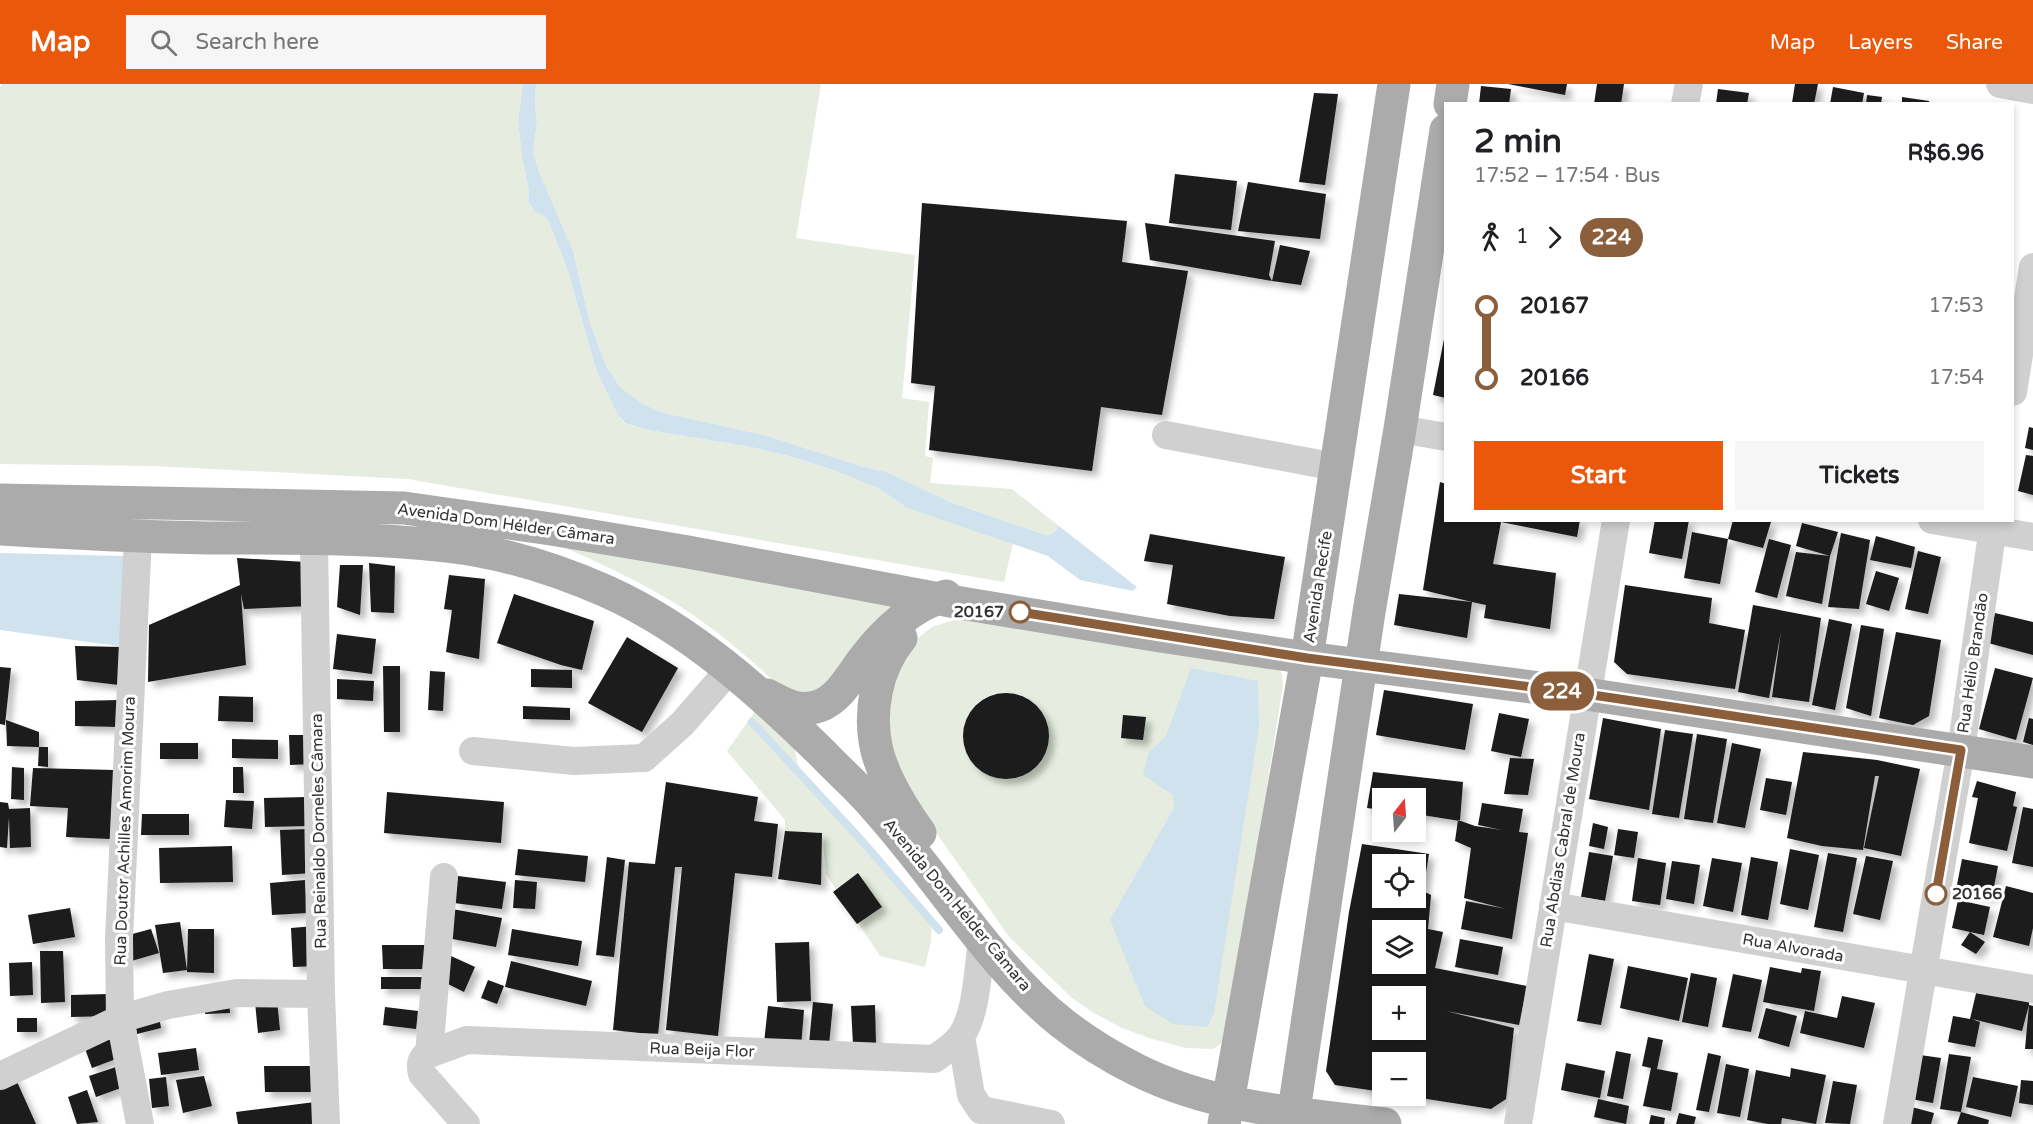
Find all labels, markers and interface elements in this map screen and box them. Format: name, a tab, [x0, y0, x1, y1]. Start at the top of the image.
search box	[126, 15, 546, 69]
text: Map	[30, 25, 90, 59]
icon: search	[147, 26, 180, 59]
text: Search here	[195, 29, 319, 55]
text: Map	[1770, 30, 1815, 55]
text: Layers	[1848, 30, 1913, 55]
text: Share	[1946, 30, 2003, 55]
text: 2 min	[1474, 122, 1562, 161]
text: R$6.96	[1908, 140, 1984, 166]
text: 17:52 – 17:54 · Bus	[1474, 164, 1660, 188]
icon: walk	[1474, 221, 1507, 254]
icon: forward	[1538, 221, 1571, 254]
text: 1	[1516, 225, 1529, 249]
text: 224	[1592, 225, 1631, 250]
text: 20167	[1520, 293, 1589, 319]
text: 17:53	[1929, 294, 1984, 318]
text: 20166	[1520, 365, 1589, 391]
text: 17:54	[1929, 366, 1984, 390]
button: Start	[1474, 441, 1723, 510]
button: Tickets	[1735, 441, 1984, 510]
street label: Avenida Dom Hélder Câmara	[396, 499, 616, 549]
street label: Avenida Recife	[1299, 529, 1337, 645]
street label: Rua Hélio Brandão	[1953, 591, 1993, 735]
marker: 20167	[1009, 601, 1031, 623]
place label: 20167	[954, 602, 1004, 622]
line badge: 224	[1528, 672, 1596, 710]
text: 224	[1542, 679, 1582, 704]
street label: Rua Doutor Achilles Amorim Moura	[110, 696, 140, 966]
street label: Rua Reinaldo Dorneles Câmara	[307, 713, 331, 949]
street label: Rua Abdias Cabral de Moura	[1536, 731, 1590, 949]
north arrow	[1372, 788, 1426, 842]
map controls	[1372, 788, 1426, 1106]
street label: Avenida Dom Hélder Câmara	[879, 815, 1035, 995]
button: locate	[1372, 854, 1426, 908]
marker: 20166	[1925, 883, 1947, 905]
place label: 20166	[1952, 884, 2002, 904]
button: layers	[1372, 920, 1426, 974]
street label: Rua Alvorada	[1741, 929, 1845, 967]
button: +	[1372, 986, 1426, 1040]
street label: Rua Beija Flor	[649, 1038, 756, 1062]
button: −	[1372, 1052, 1426, 1106]

